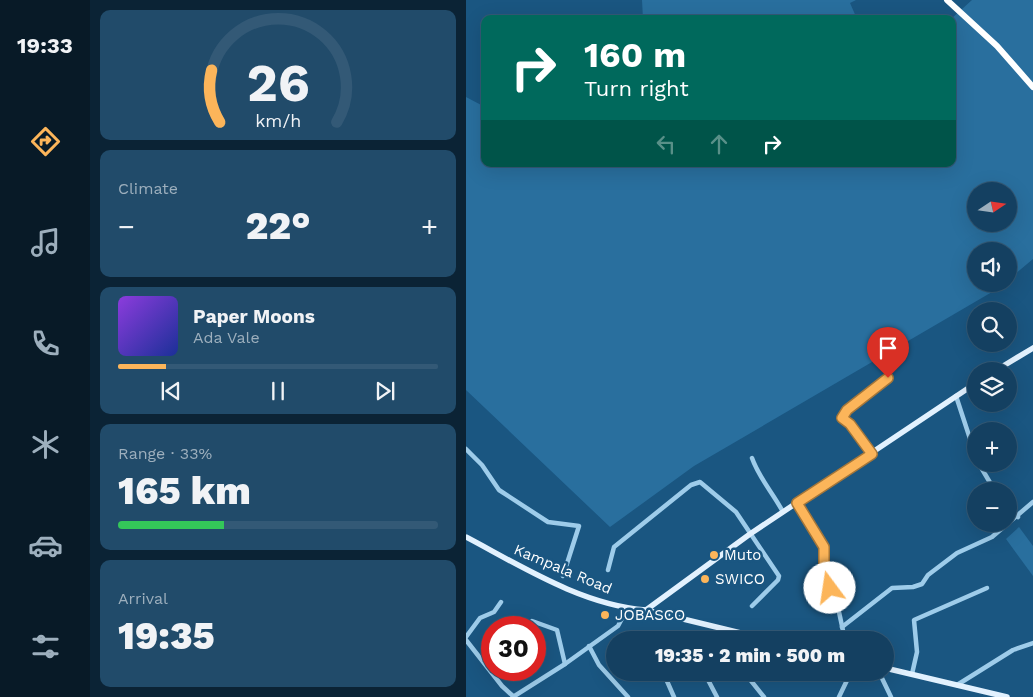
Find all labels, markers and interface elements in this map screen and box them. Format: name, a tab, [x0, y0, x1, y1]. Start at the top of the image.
text: 19:33	[17, 33, 73, 58]
text: 160 m	[584, 34, 686, 76]
icon: right	[501, 35, 566, 100]
text: 26	[246, 53, 310, 114]
text: Turn right	[584, 76, 689, 101]
text: km/h	[255, 110, 301, 131]
icon: directions	[28, 124, 63, 159]
icon: left	[652, 130, 680, 158]
icon: ahead	[705, 130, 733, 158]
icon: right	[758, 130, 786, 158]
text: Climate	[118, 179, 178, 198]
north arrow	[967, 182, 1017, 232]
map controls	[967, 182, 1017, 532]
text: 22°	[246, 204, 310, 248]
text: −	[118, 210, 135, 243]
text: +	[421, 210, 438, 243]
icon: music	[28, 225, 63, 260]
button: sound	[967, 242, 1017, 292]
button: search	[967, 302, 1017, 352]
text: Paper Moons	[193, 305, 315, 328]
icon: phone	[28, 326, 63, 361]
pin	[867, 327, 909, 378]
text: Ada Vale	[193, 328, 260, 347]
icon: arrive	[874, 334, 902, 362]
button: layers	[967, 362, 1017, 412]
icon: previous	[157, 377, 185, 405]
icon: pause	[264, 377, 292, 405]
icon: next	[371, 377, 399, 405]
button: +	[967, 422, 1017, 472]
icon: climate	[28, 427, 63, 462]
text: Range · 33%	[118, 444, 212, 463]
text: 165 km	[118, 469, 251, 513]
button: −	[967, 482, 1017, 532]
icon: car	[28, 528, 63, 563]
street label: Kampala Road	[511, 540, 615, 598]
place label: Muto	[724, 546, 761, 564]
marker: Muto	[708, 549, 720, 561]
position arrow	[803, 561, 855, 613]
place label: SWICO	[715, 570, 765, 588]
marker: SWICO	[699, 573, 711, 585]
text: Arrival	[118, 589, 168, 608]
place label: JOBASCO	[615, 606, 685, 624]
marker: JOBASCO	[599, 609, 611, 621]
text: 19:35	[118, 614, 215, 658]
speed limit sign: 30	[481, 616, 546, 681]
icon: filters	[28, 629, 63, 664]
text: 19:35 · 2 min · 500 m	[655, 644, 845, 667]

